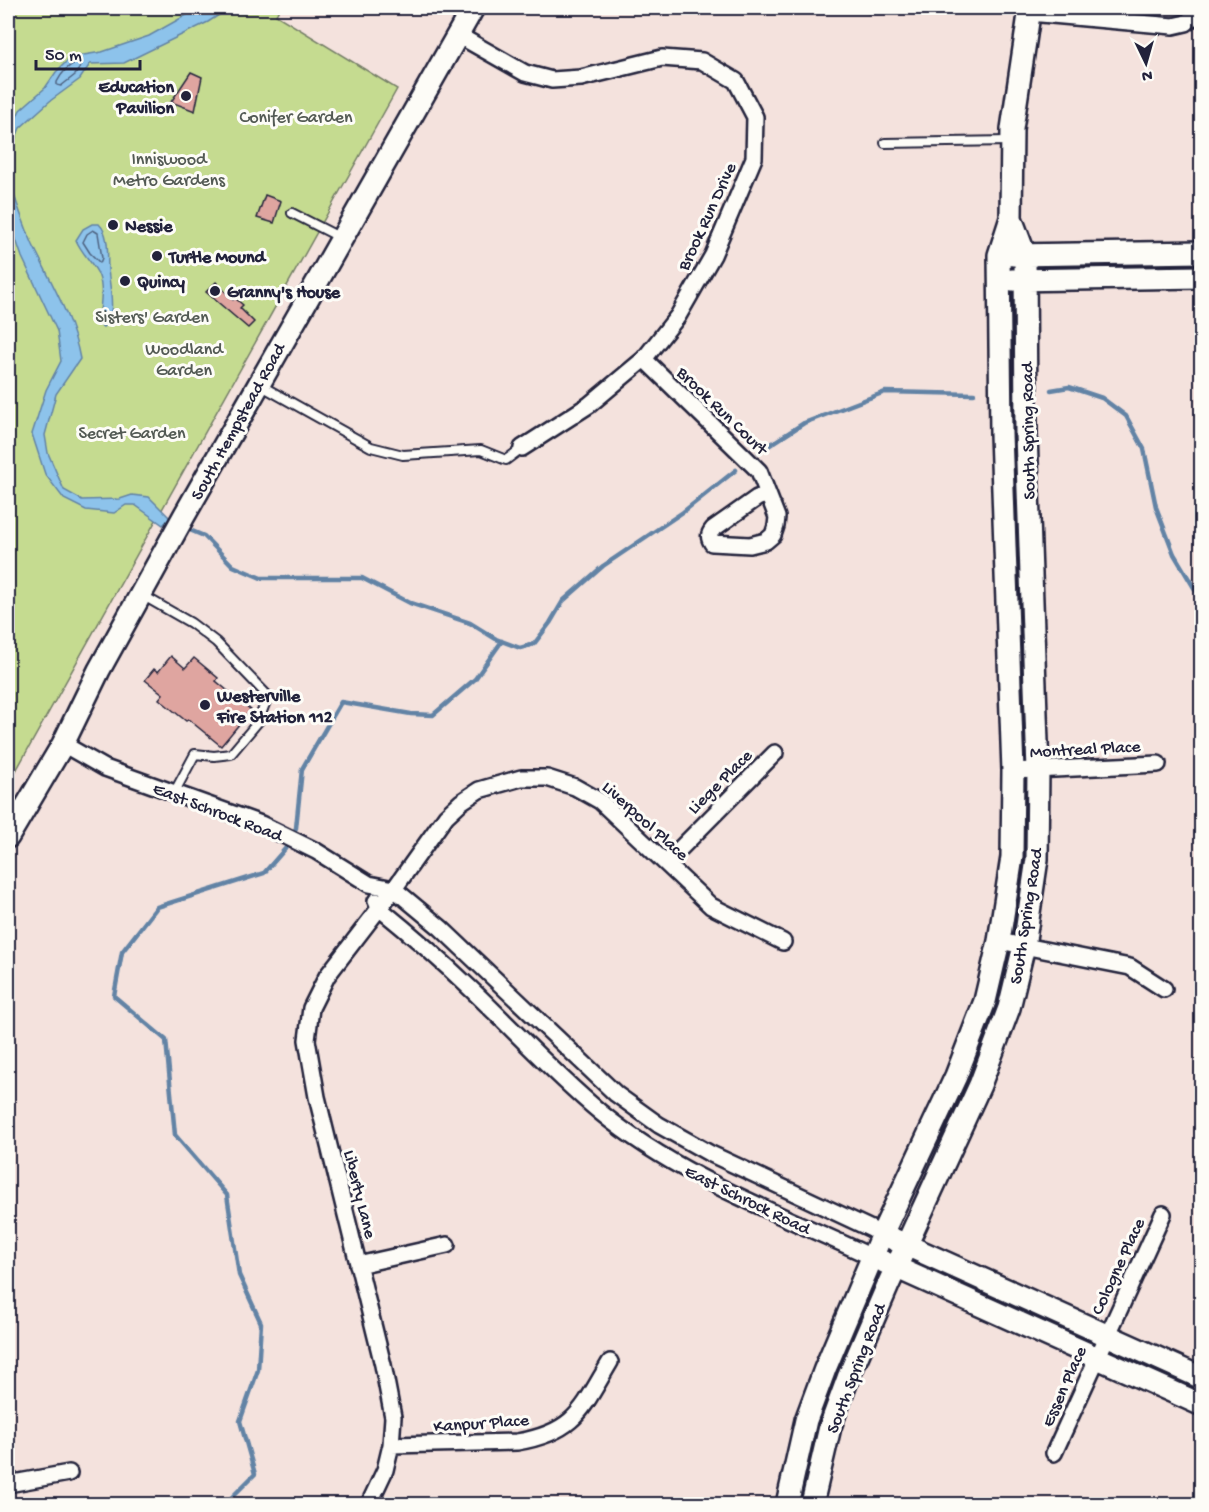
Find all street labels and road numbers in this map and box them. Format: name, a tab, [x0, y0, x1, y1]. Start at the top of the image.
street label: Brook Run Drive	[674, 159, 743, 275]
street label: South Hempstead Road	[187, 339, 292, 504]
street label: South Spring Road	[1018, 361, 1041, 500]
street label: Brook Run Court	[671, 362, 772, 462]
street label: Montreal Place	[1029, 737, 1142, 764]
street label: Liege Place	[684, 746, 758, 819]
street label: Liverpool Place	[597, 778, 692, 867]
street label: East Schrock Road	[149, 779, 286, 848]
street label: South Spring Road	[1006, 846, 1049, 986]
street label: Liberty Lane	[337, 1148, 380, 1242]
street label: East Schrock Road	[681, 1162, 814, 1241]
street label: Cologne Place	[1088, 1215, 1151, 1319]
street label: South Spring Road	[823, 1300, 892, 1437]
street label: Essen Place	[1038, 1343, 1093, 1431]
street label: Kanpur Place	[433, 1411, 530, 1438]

